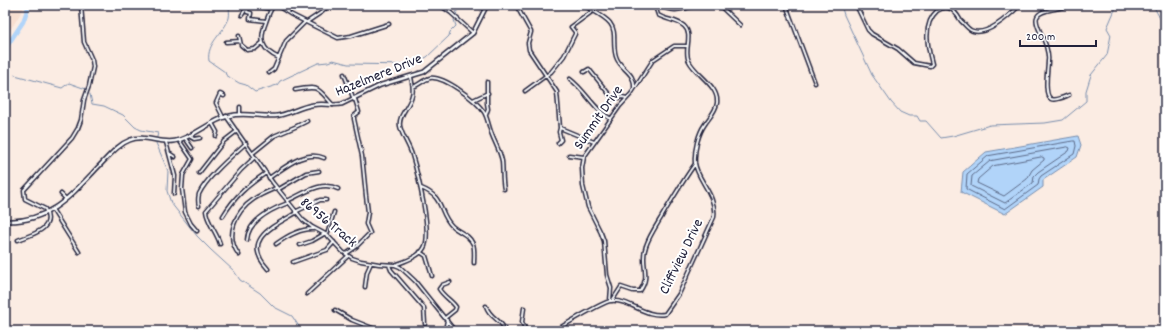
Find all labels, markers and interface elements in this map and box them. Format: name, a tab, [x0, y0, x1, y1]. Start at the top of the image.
scale bar	[1020, 22, 1096, 48]
text: 200 m	[1026, 29, 1055, 46]
street label: Hazelmere Drive	[332, 48, 426, 103]
street label: Summit Drive	[569, 81, 630, 155]
street label: 86956 Track	[295, 192, 361, 254]
street label: Cliffview Drive	[654, 215, 710, 298]

